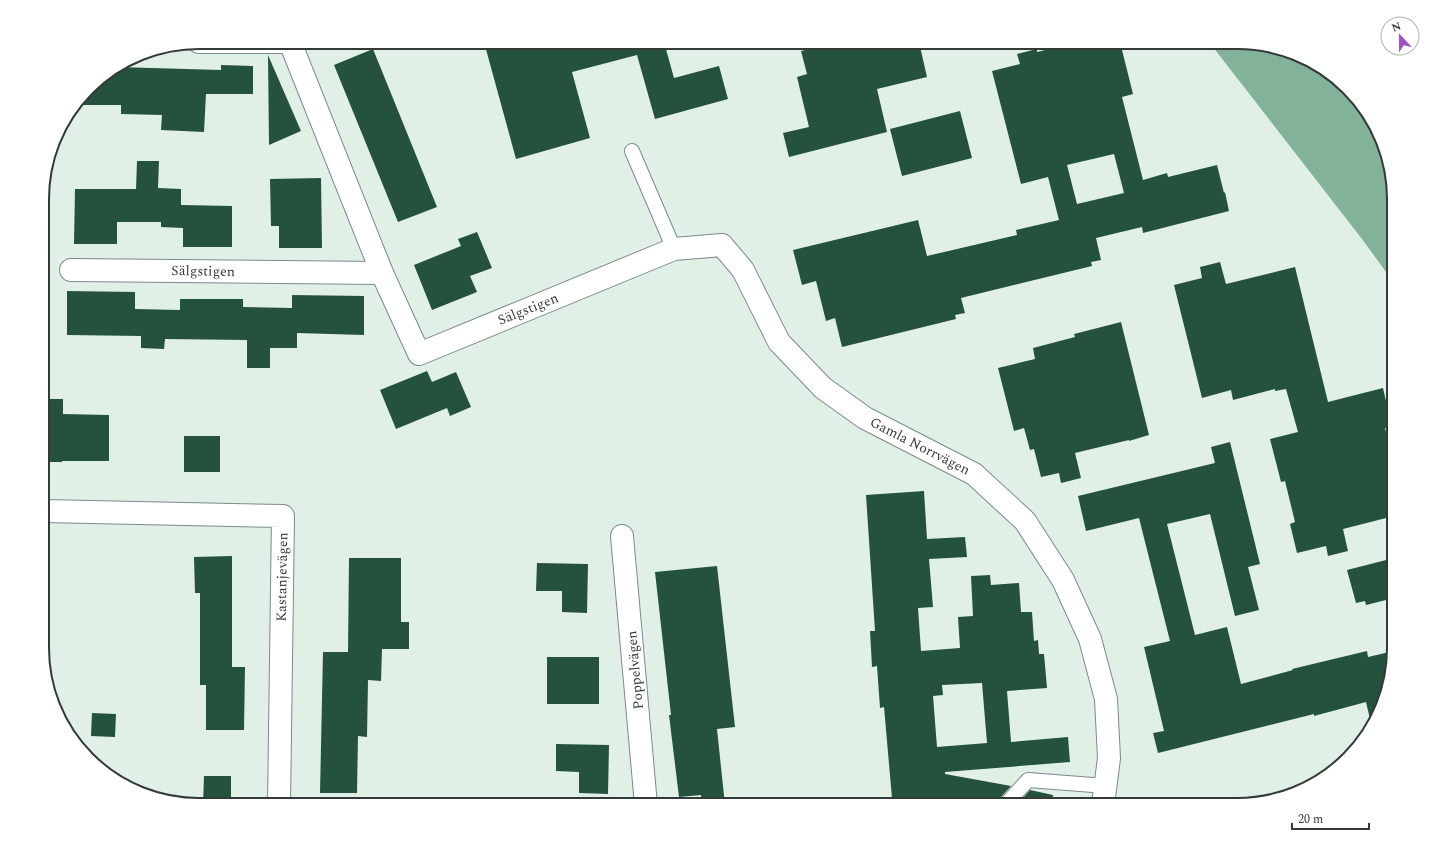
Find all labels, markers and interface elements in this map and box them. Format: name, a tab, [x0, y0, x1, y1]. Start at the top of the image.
north arrow	[1380, 16, 1420, 56]
text: N	[1389, 18, 1404, 37]
street label: Sälgstigen	[171, 260, 235, 282]
street label: Sälgstigen	[494, 287, 562, 331]
street label: Gamla Norrvägen	[866, 412, 974, 480]
street label: Kastanjevägen	[271, 532, 293, 622]
street label: Poppelvägen	[621, 630, 649, 710]
scale bar	[1292, 805, 1369, 831]
text: 20 m	[1298, 810, 1323, 829]

